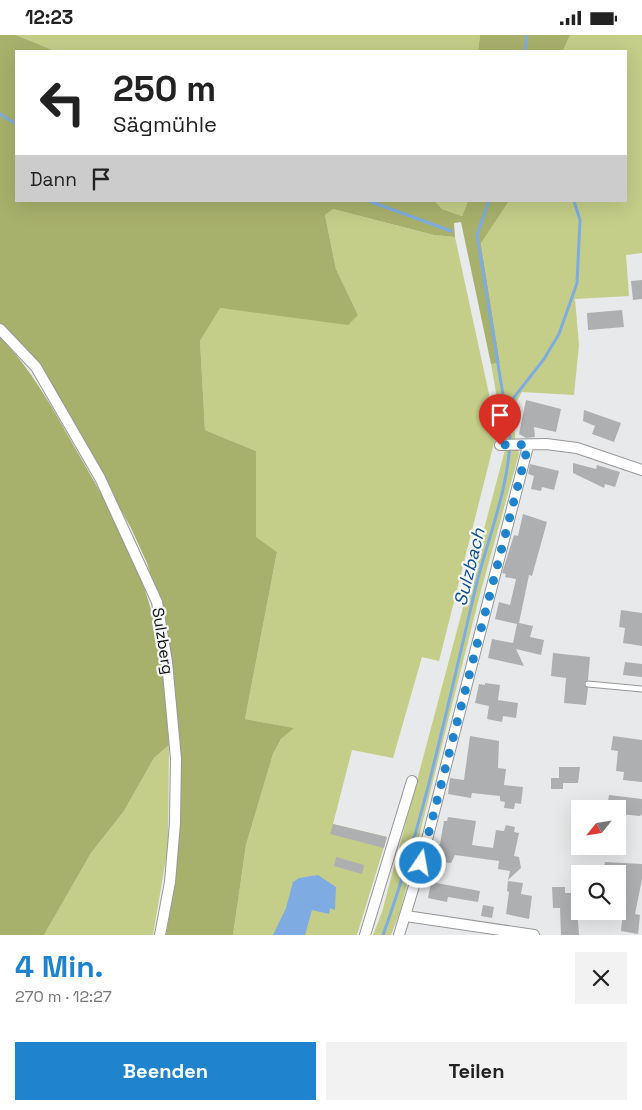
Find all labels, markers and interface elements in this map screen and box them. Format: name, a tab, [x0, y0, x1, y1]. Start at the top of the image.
text: 12:23	[25, 5, 73, 30]
text: 250 m	[113, 67, 216, 111]
icon: left	[30, 70, 95, 135]
text: Sägmühle	[113, 110, 217, 138]
icon: arrive	[87, 165, 115, 193]
text: Dann	[30, 167, 77, 192]
pin	[479, 394, 521, 445]
icon: arrive	[486, 401, 514, 429]
water label: Sulzbach	[448, 525, 490, 608]
street label: Sulzberg	[147, 606, 179, 676]
north arrow	[571, 800, 626, 855]
map controls	[571, 800, 626, 920]
position arrow	[394, 836, 446, 888]
button: search	[571, 865, 626, 920]
text: 4 Min.	[15, 947, 104, 986]
button: close	[575, 952, 627, 1004]
text: 270 m · 12:27	[15, 986, 112, 1007]
button: Beenden	[15, 1042, 316, 1100]
button: Teilen	[326, 1042, 627, 1100]

